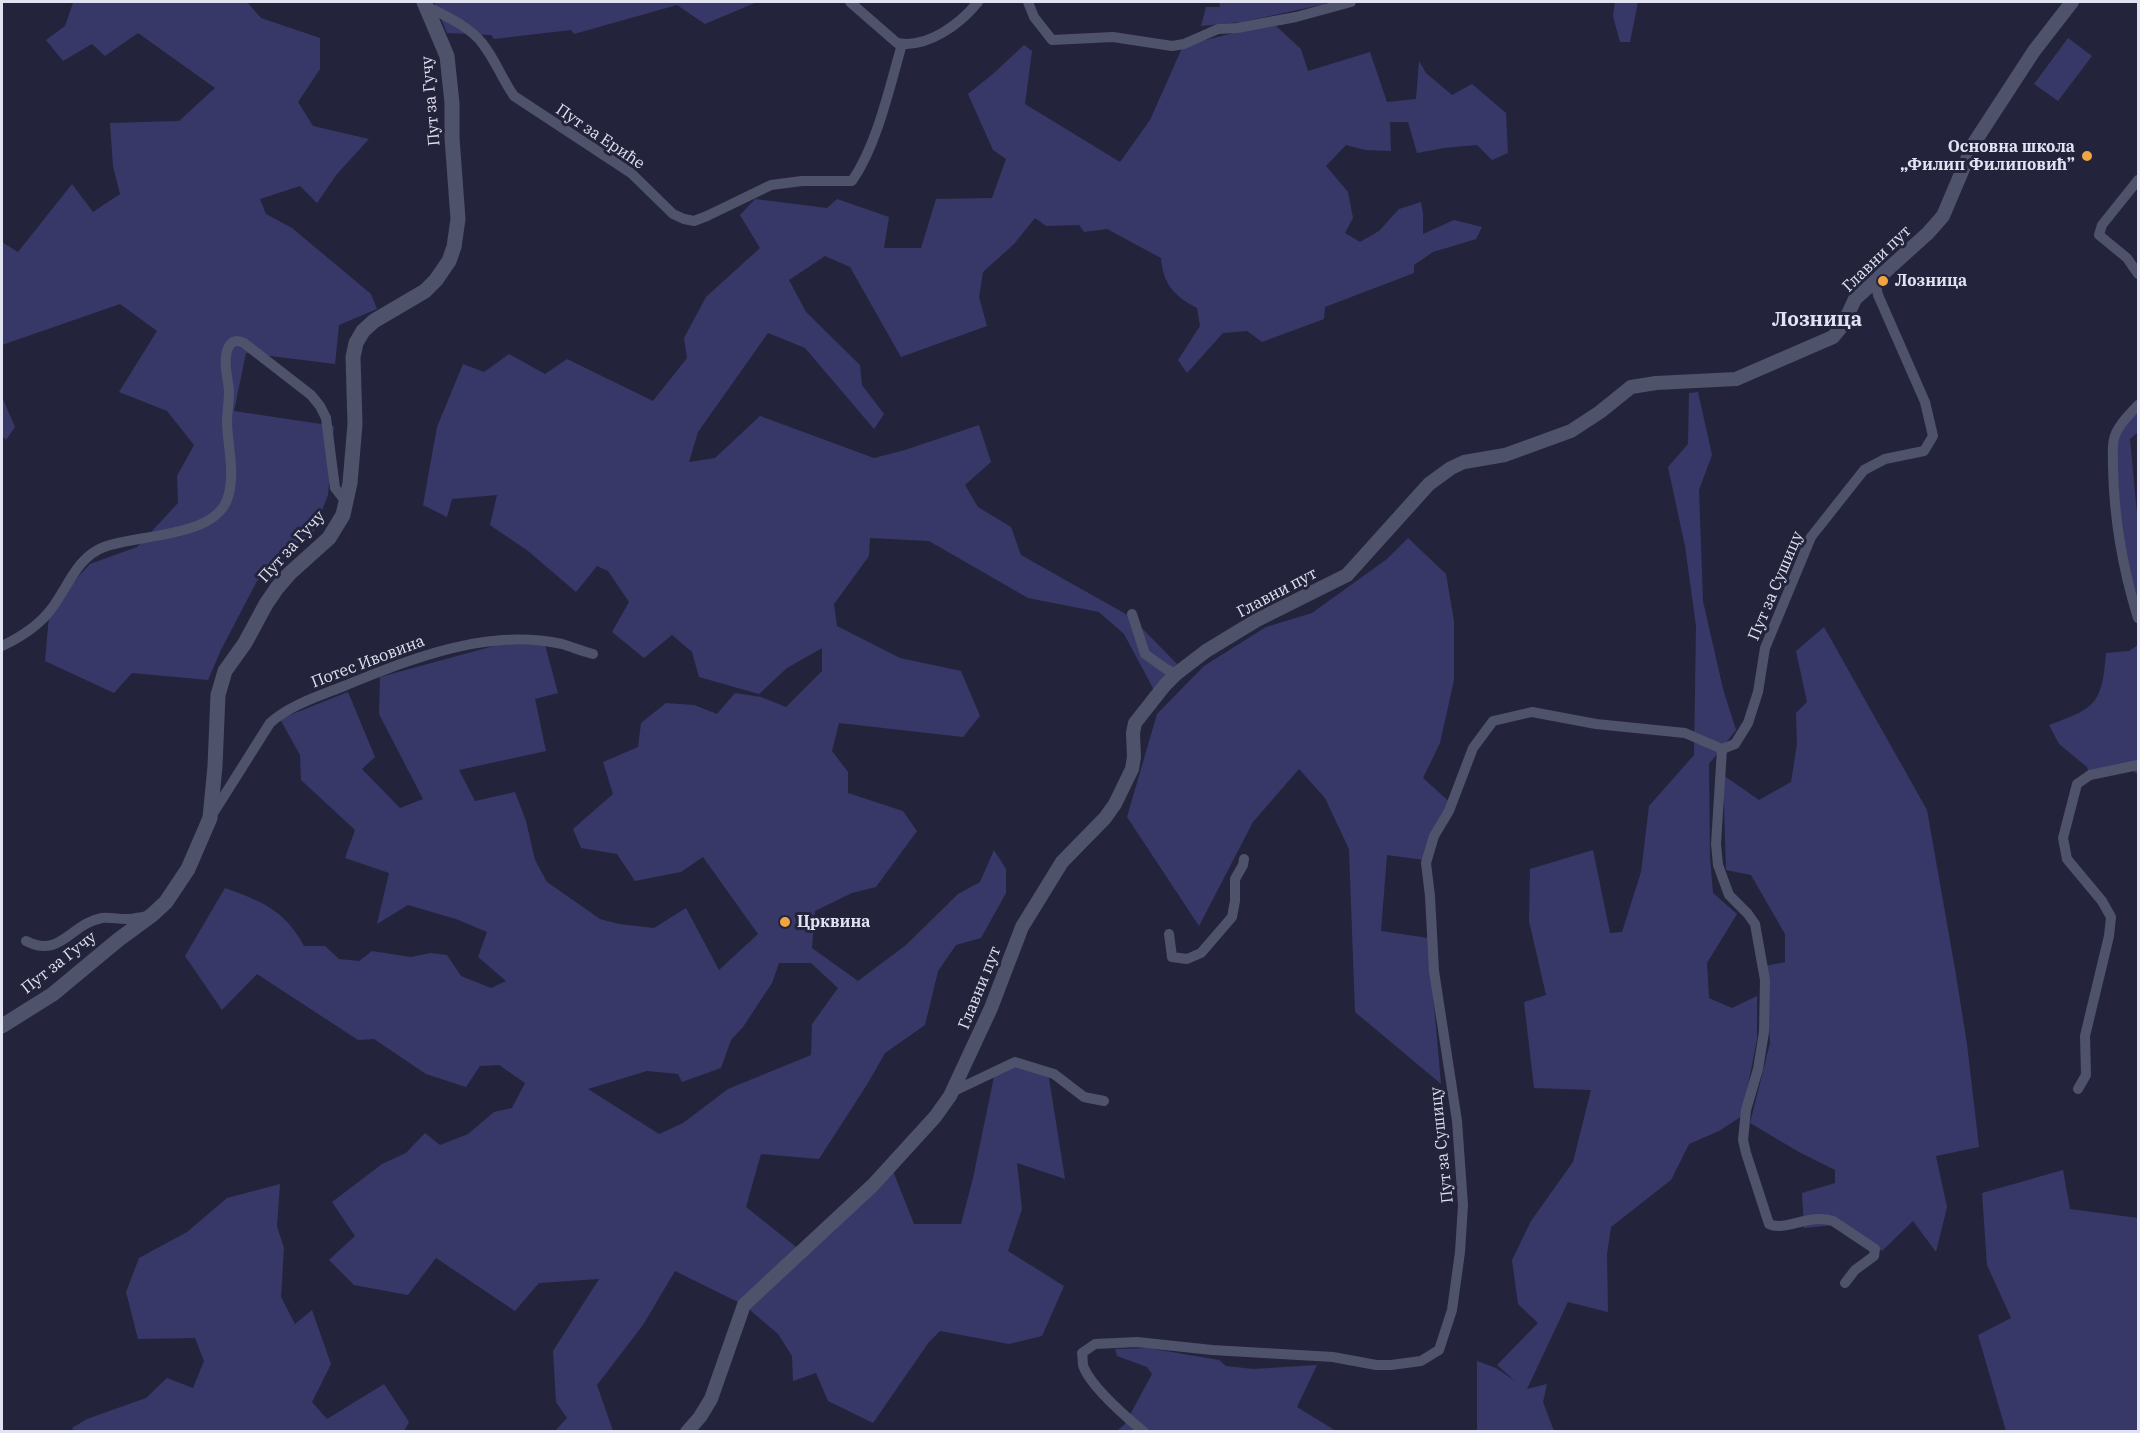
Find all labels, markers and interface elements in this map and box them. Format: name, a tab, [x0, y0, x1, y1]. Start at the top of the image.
street label: Пут за Гучу	[418, 55, 444, 147]
street label: Пут за Ериће	[552, 100, 648, 174]
place label: Основна школа „Филип Филиповић”	[1900, 137, 2075, 175]
marker: Основна школа „Филип Филиповић”	[2080, 149, 2094, 163]
street label: Главни пут	[1839, 222, 1915, 296]
place label: Лозница	[1895, 271, 1967, 291]
marker: Лозница	[1876, 274, 1890, 288]
district label: Лозница	[1772, 308, 1862, 332]
street label: Пут за Гучу	[255, 507, 329, 587]
street label: Пут за Сушицу	[1744, 529, 1808, 643]
street label: Главни пут	[1234, 564, 1320, 622]
street label: Потес Ивовина	[309, 632, 427, 692]
place label: Црквина	[797, 912, 870, 932]
marker: Црквина	[778, 915, 792, 929]
street label: Пут за Гучу	[18, 928, 100, 998]
street label: Главни пут	[955, 944, 1005, 1032]
street label: Пут за Сушицу	[1426, 1086, 1458, 1204]

